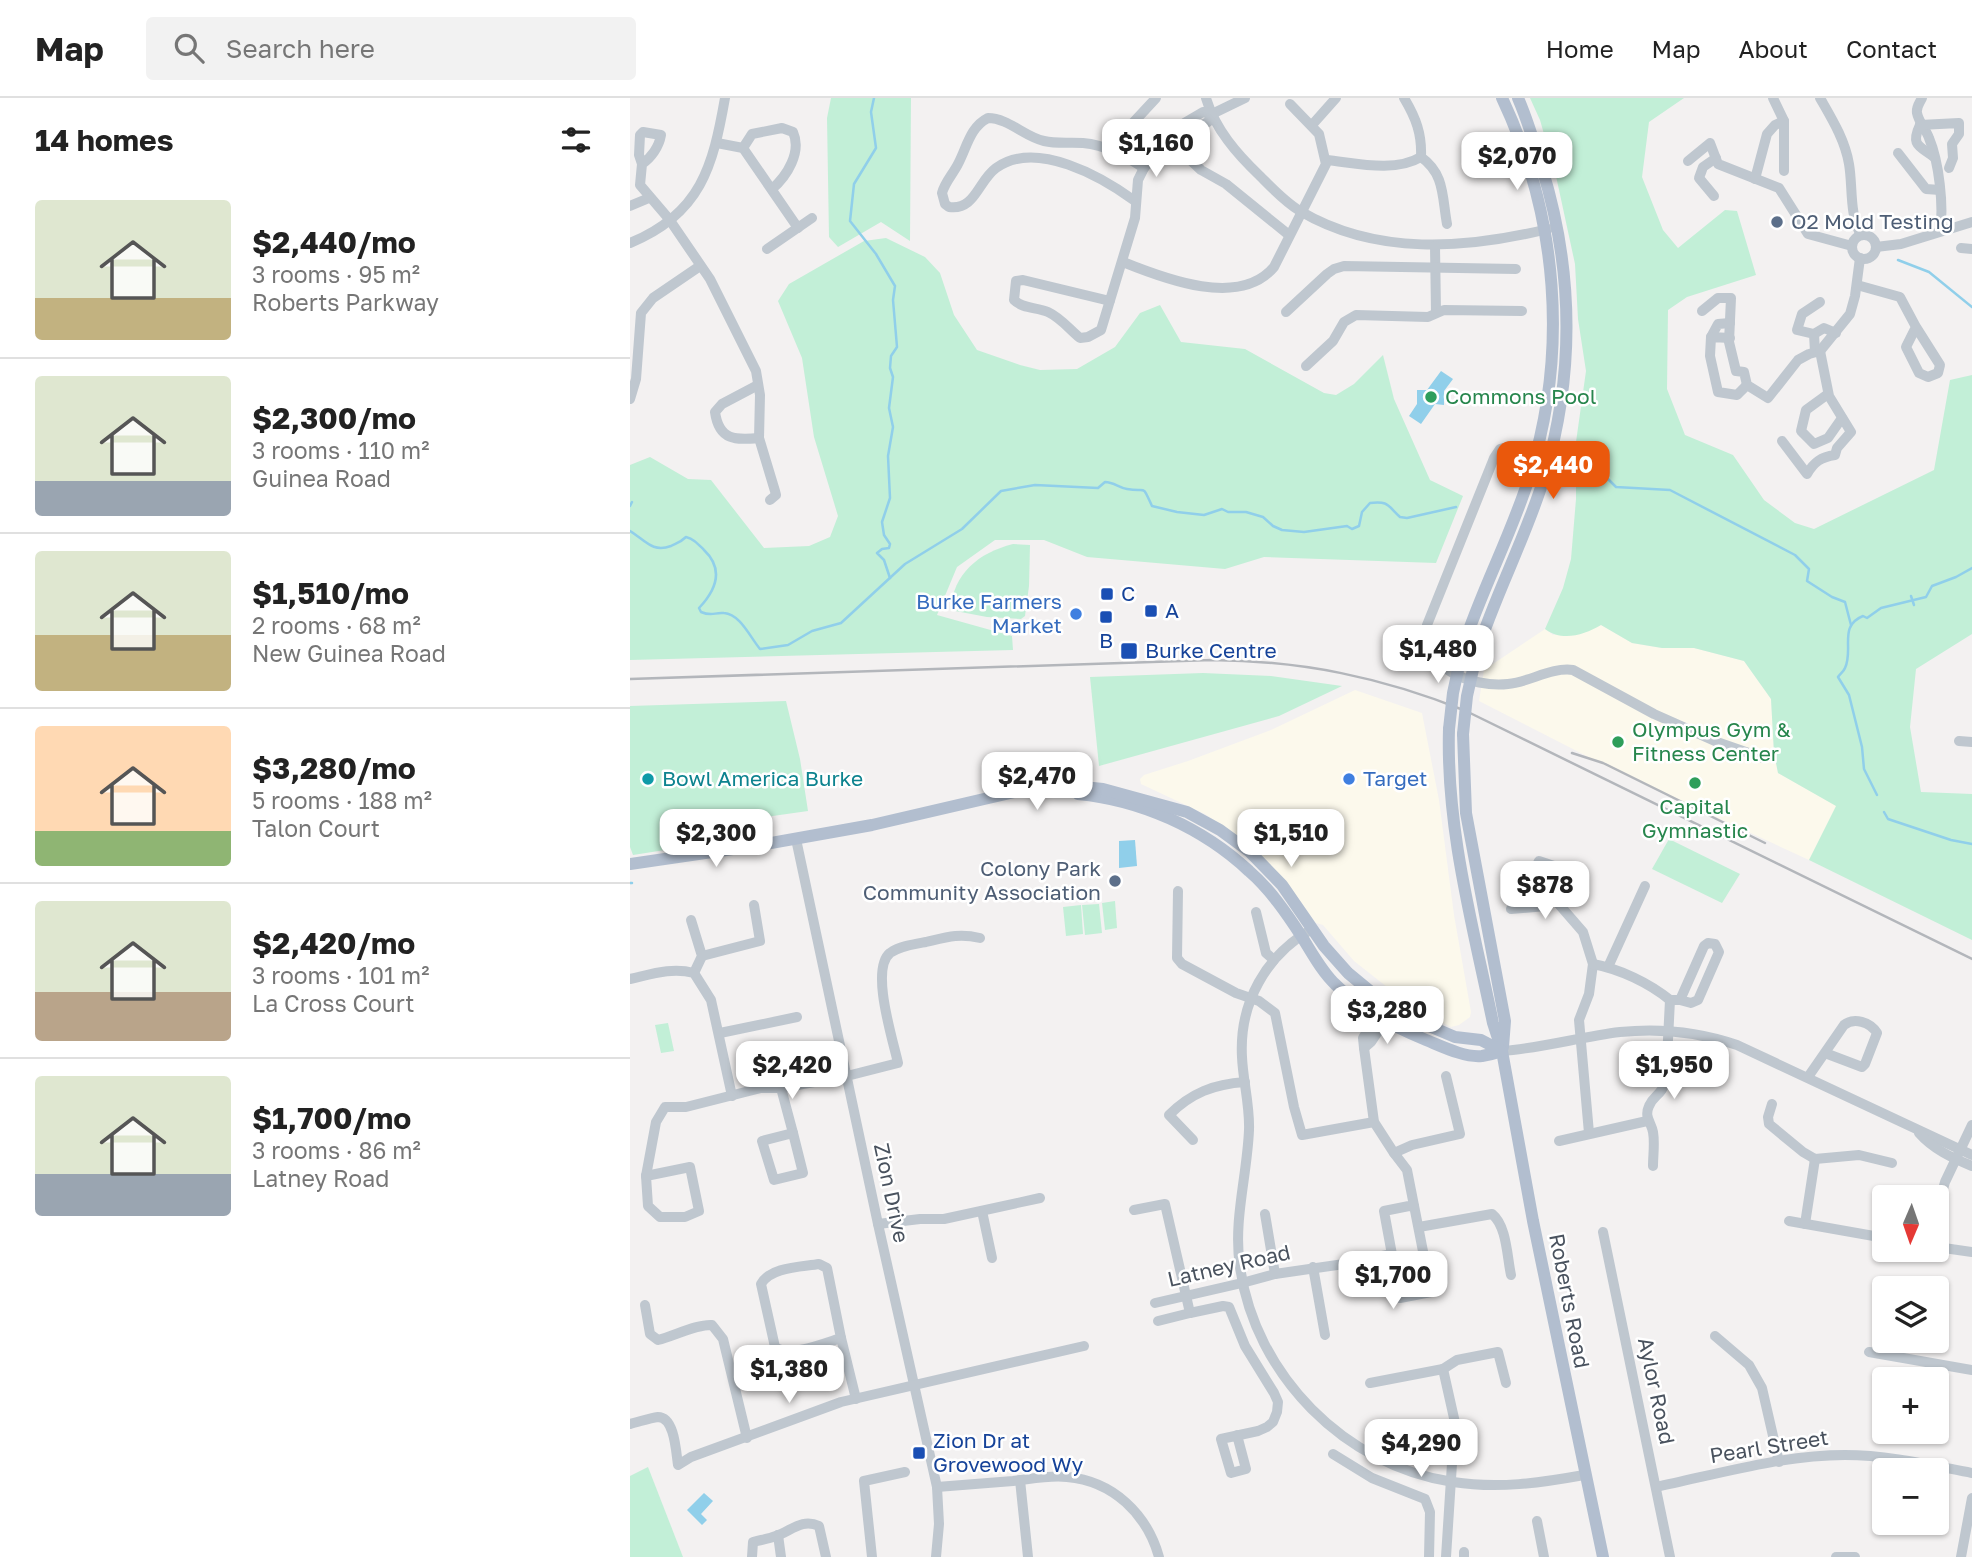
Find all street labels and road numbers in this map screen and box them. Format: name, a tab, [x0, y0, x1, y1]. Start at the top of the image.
street label: Zion Drive	[869, 1141, 915, 1245]
street label: Roberts Road	[1544, 1231, 1596, 1370]
street label: Latney Road	[1165, 1238, 1293, 1292]
street label: Aylor Road	[1633, 1335, 1681, 1447]
street label: Pearl Street	[1708, 1424, 1830, 1468]

